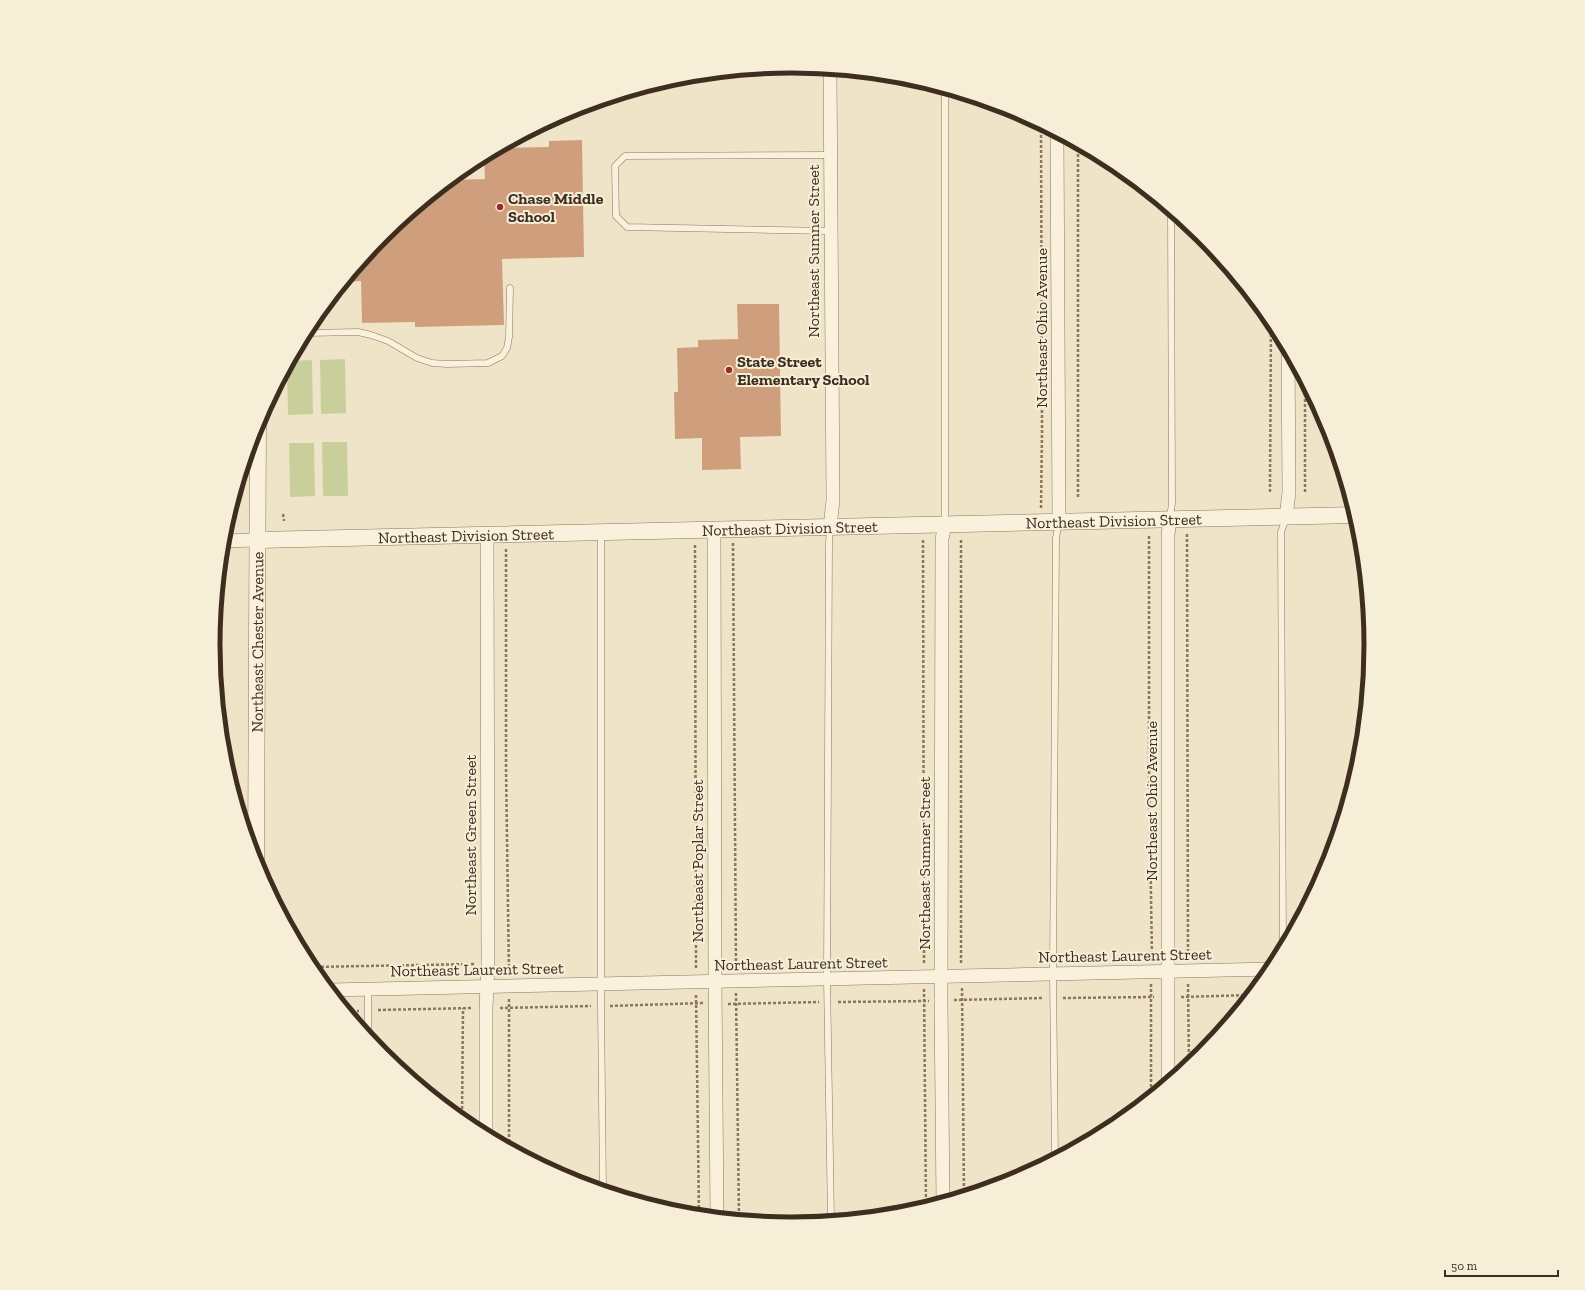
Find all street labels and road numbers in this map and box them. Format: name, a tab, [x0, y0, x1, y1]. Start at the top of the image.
street label: Northeast Sumner Street	[804, 164, 823, 338]
street label: Northeast Ohio Avenue	[1032, 248, 1051, 408]
street label: Northeast Division Street	[1026, 509, 1202, 533]
street label: Northeast Division Street	[702, 517, 878, 540]
street label: Northeast Division Street	[378, 524, 554, 547]
street label: Northeast Chester Avenue	[248, 552, 267, 732]
street label: Northeast Ohio Avenue	[1142, 721, 1161, 881]
street label: Northeast Green Street	[461, 755, 480, 915]
street label: Northeast Sumner Street	[915, 776, 934, 950]
street label: Northeast Poplar Street	[688, 779, 707, 943]
street label: Northeast Laurent Street	[1038, 944, 1212, 967]
street label: Northeast Laurent Street	[714, 952, 888, 975]
street label: Northeast Laurent Street	[390, 958, 564, 981]

